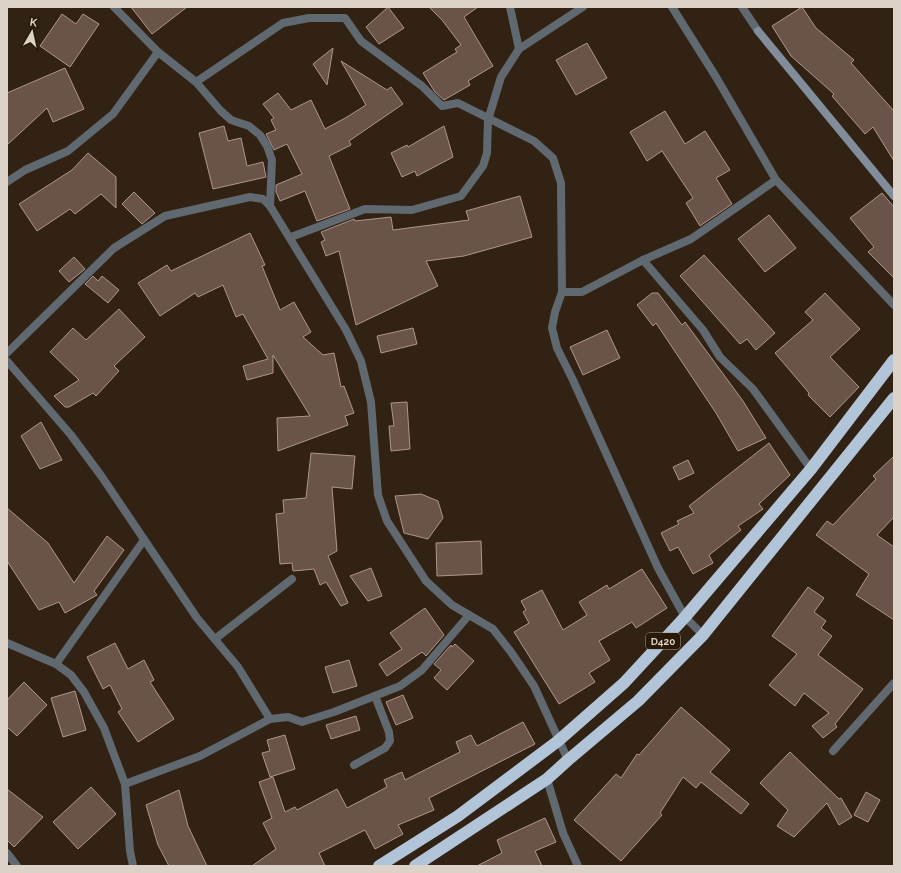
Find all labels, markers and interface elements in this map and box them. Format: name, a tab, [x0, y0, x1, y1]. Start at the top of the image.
north arrow	[12, 12, 52, 52]
text: K	[29, 16, 39, 30]
road number: D420	[646, 633, 680, 649]

